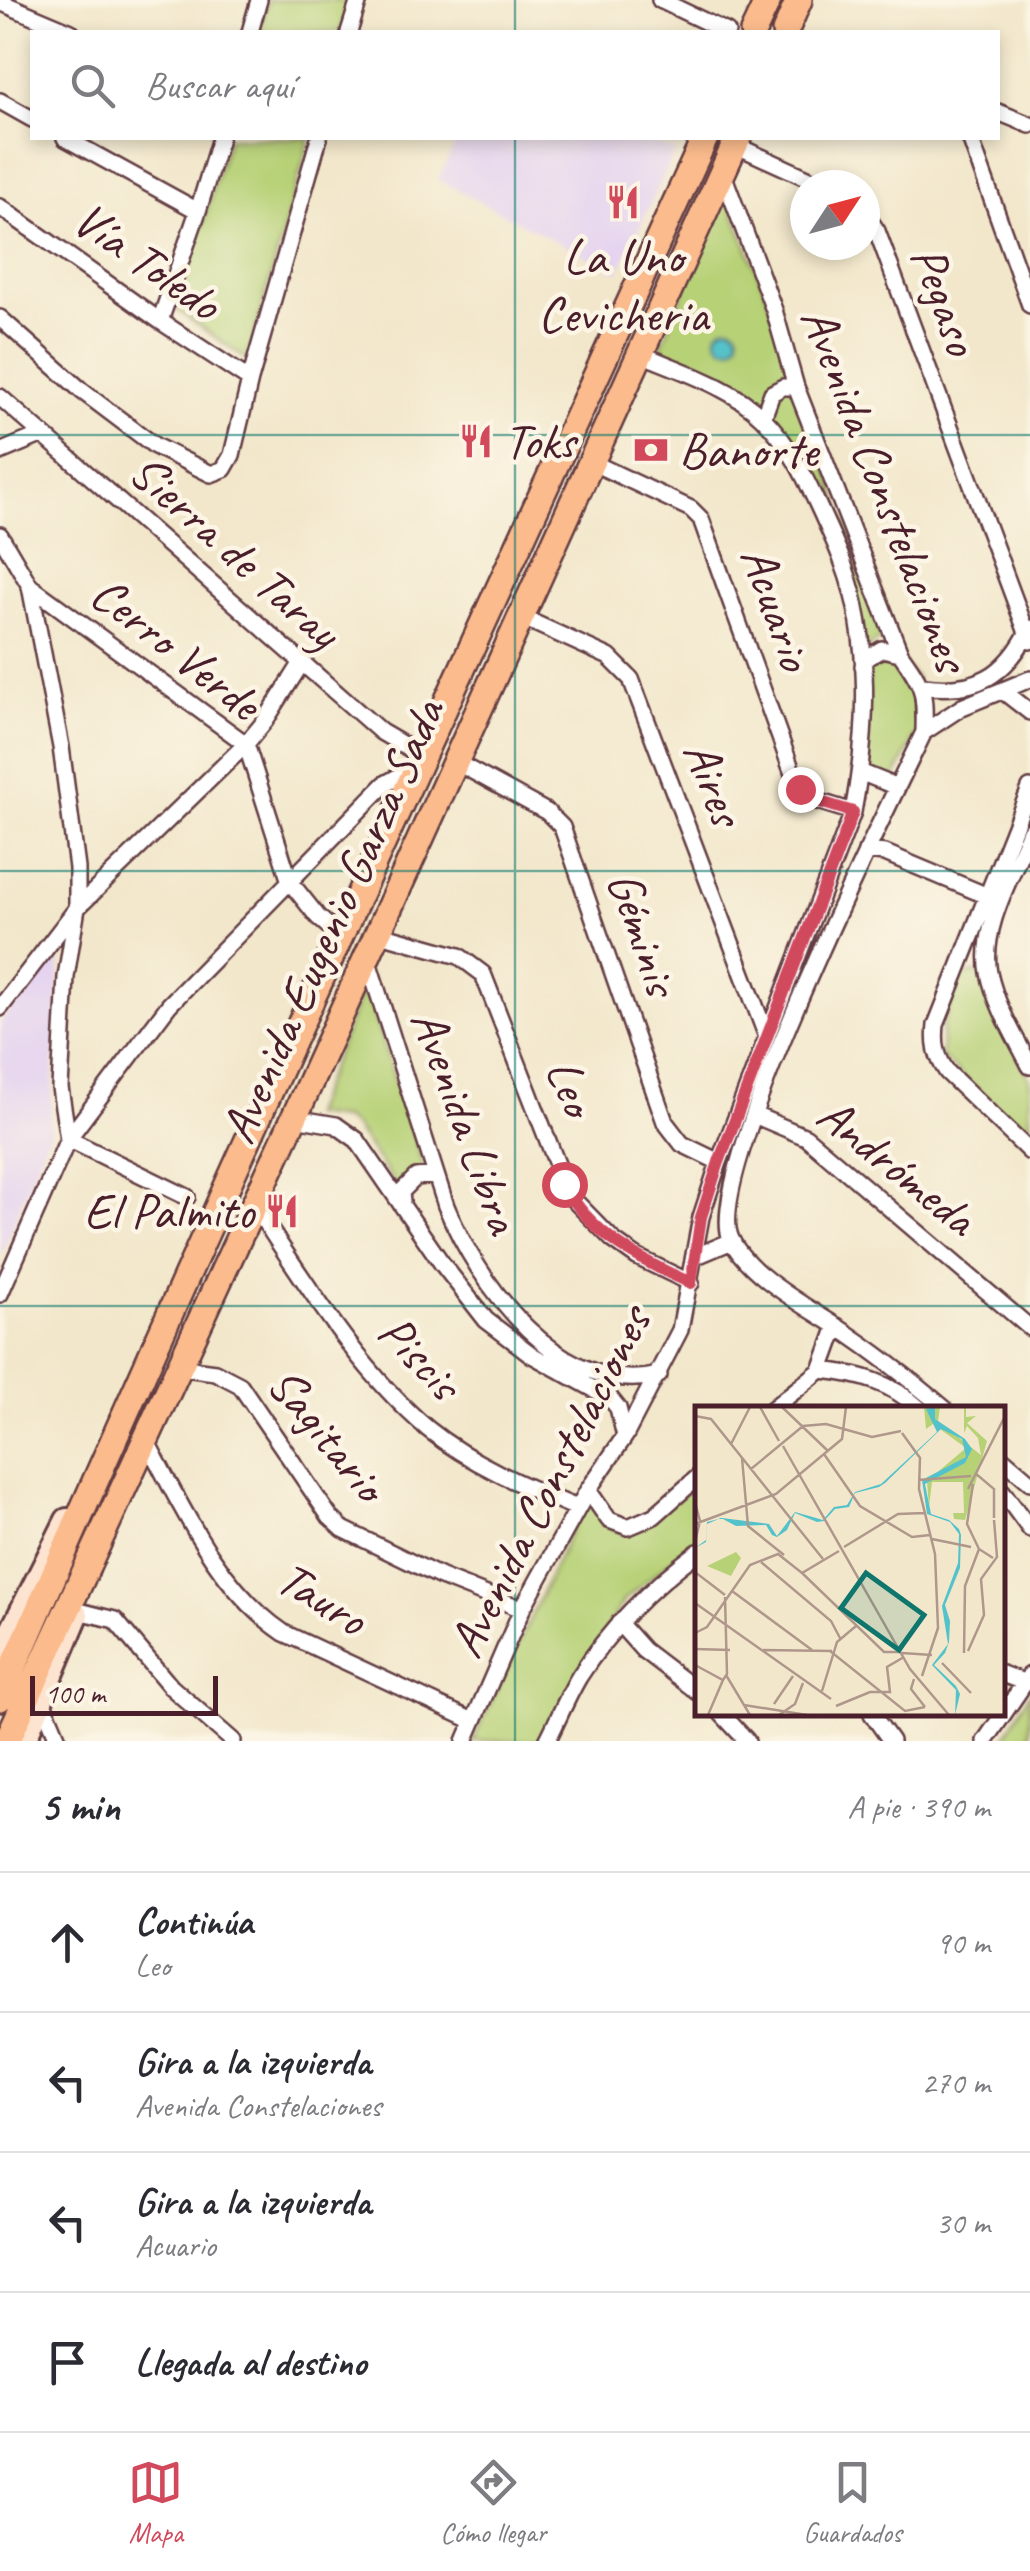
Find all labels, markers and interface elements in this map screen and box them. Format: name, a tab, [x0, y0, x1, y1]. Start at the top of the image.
search box	[30, 30, 1000, 140]
icon: search	[65, 58, 120, 113]
text: Buscar aquí	[145, 62, 294, 109]
north arrow	[790, 170, 880, 260]
restaurant icon: La Uno Cevicheria	[604, 183, 642, 221]
street label: Vía Toledo	[61, 187, 235, 336]
place label: La Uno Cevicheria	[538, 225, 711, 346]
street label: Pegaso	[896, 237, 994, 365]
street label: Avenida Constelaciones	[787, 298, 985, 684]
place label: Toks	[504, 410, 579, 473]
place label: Banorte	[679, 419, 821, 482]
restaurant icon: Toks	[457, 422, 495, 460]
bank icon: Banorte	[632, 431, 670, 469]
street label: Sierra de Taray	[117, 440, 356, 664]
street label: Acuario	[727, 538, 828, 680]
street label: Cerro Verde	[78, 562, 277, 736]
street label: Avenida Eugenio Garza Sada	[206, 687, 459, 1153]
street label: Aires	[669, 732, 760, 838]
route end	[778, 767, 824, 813]
street label: Géminis	[593, 863, 695, 1007]
street label: Avenida Libra	[397, 1001, 536, 1244]
street label: Leo	[532, 1050, 612, 1129]
street label: Andrómeda	[805, 1083, 992, 1251]
route start	[542, 1162, 588, 1208]
place label: El Palmito	[84, 1180, 256, 1243]
restaurant icon: El Palmito	[263, 1192, 301, 1230]
street label: Avenida Constelaciones	[434, 1292, 667, 1668]
street label: Piscis	[365, 1301, 478, 1416]
street label: Sagitario	[254, 1354, 404, 1518]
inset map	[695, 1406, 1005, 1716]
street label: Tauro	[265, 1546, 381, 1651]
scale bar	[30, 1671, 218, 1716]
text: 100 m	[45, 1676, 105, 1711]
text: 5 min	[40, 1780, 120, 1833]
text: A pie · 390 m	[847, 1786, 990, 1827]
text: Continúa	[135, 1898, 253, 1945]
icon: ahead	[40, 1915, 95, 1970]
text: 90 m	[936, 1922, 990, 1963]
text: Leo	[135, 1945, 170, 1986]
text: Gira a la izquierda	[135, 2038, 371, 2085]
icon: left	[40, 2055, 95, 2110]
text: 270 m	[921, 2062, 990, 2103]
text: Avenida Constelaciones	[135, 2085, 381, 2126]
text: Gira a la izquierda	[135, 2178, 371, 2225]
icon: left	[40, 2195, 95, 2250]
text: 30 m	[936, 2202, 990, 2243]
text: Acuario	[135, 2225, 216, 2266]
icon: arrive	[40, 2335, 95, 2390]
text: Llegada al destino	[135, 2339, 366, 2386]
tab: Mapa	[128, 2455, 183, 2550]
tab: Cómo llegar	[440, 2455, 546, 2550]
tab: Guardados	[803, 2455, 902, 2550]

